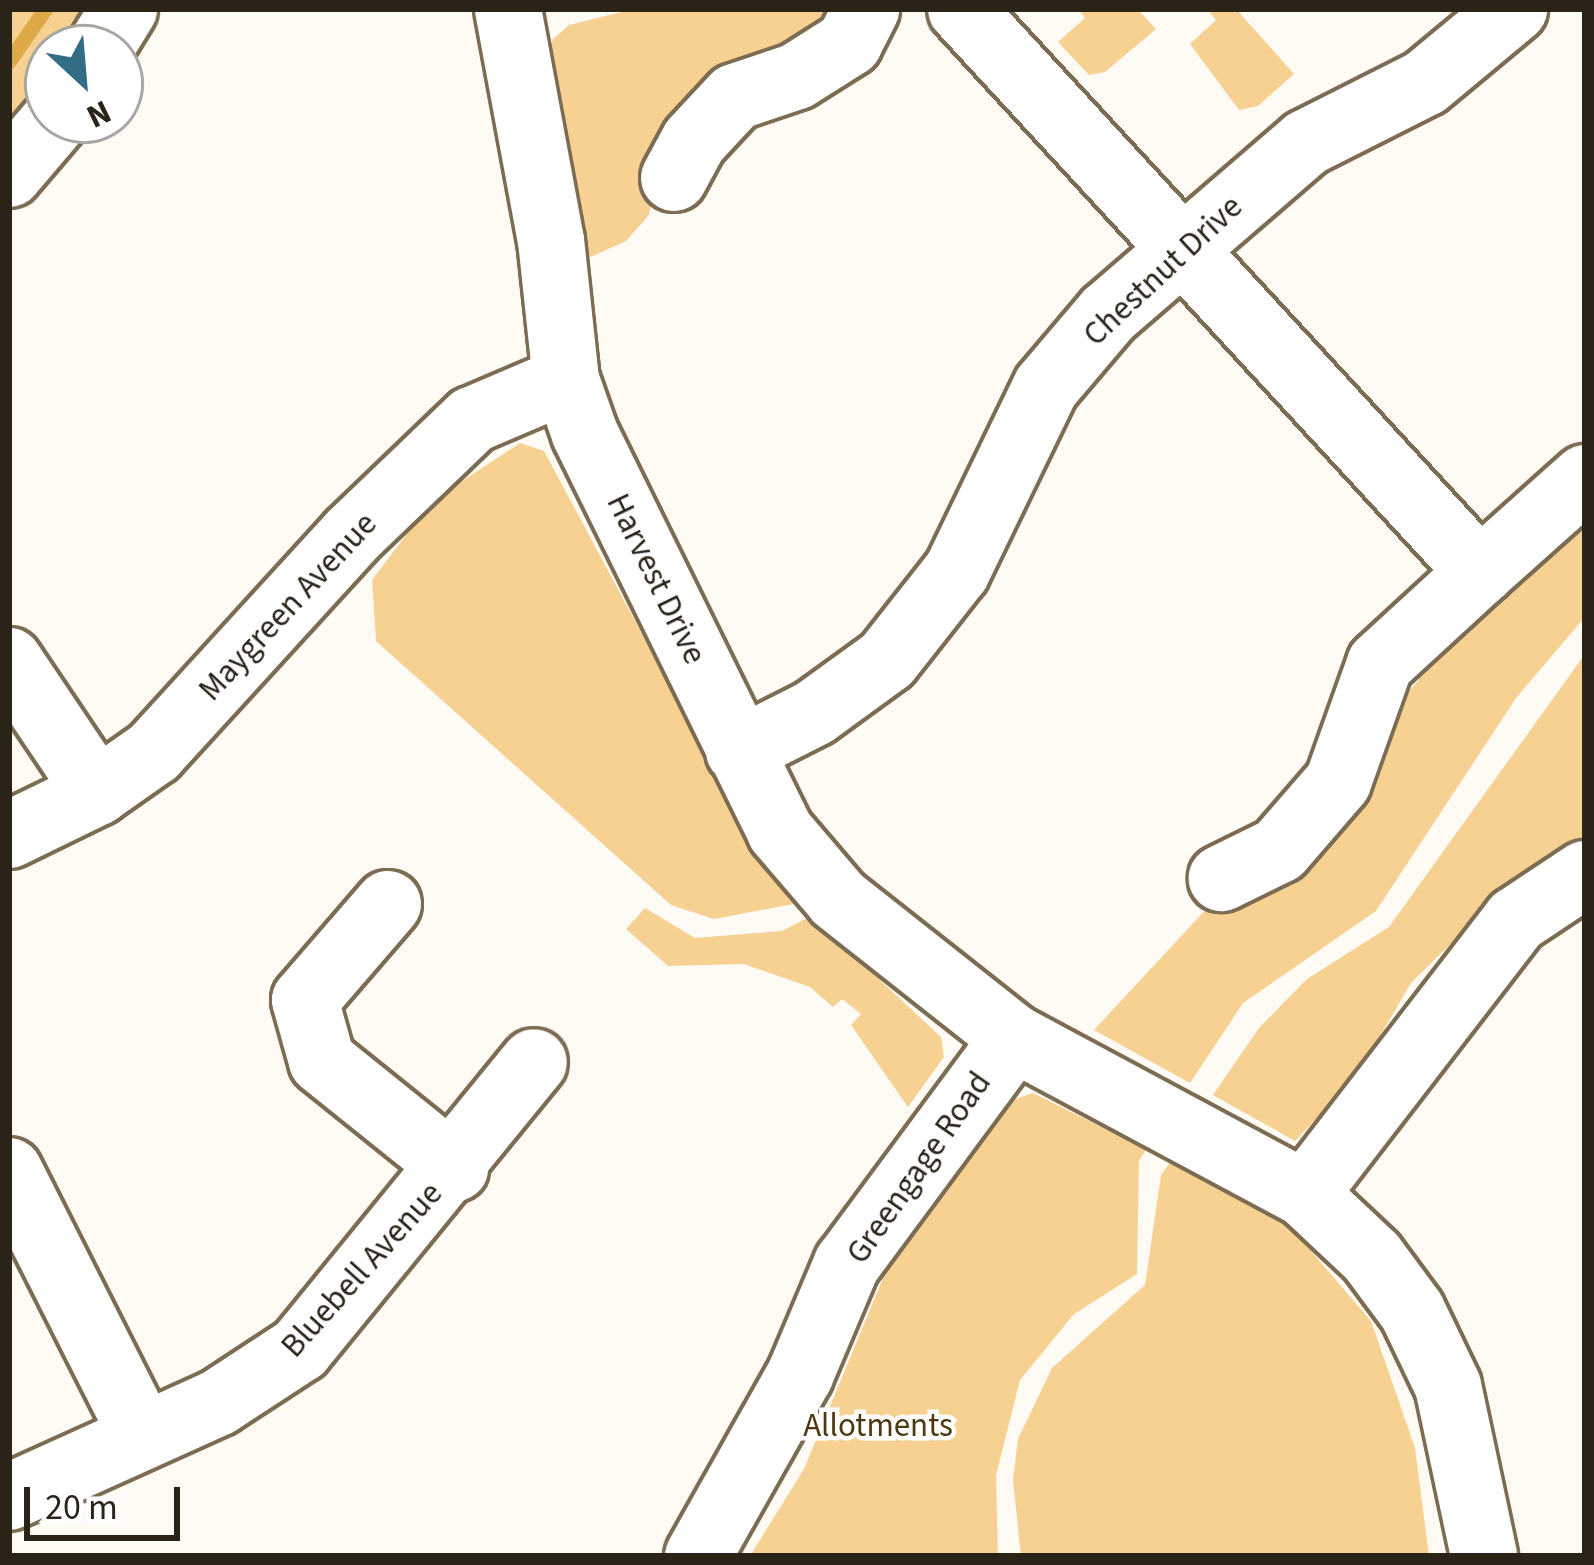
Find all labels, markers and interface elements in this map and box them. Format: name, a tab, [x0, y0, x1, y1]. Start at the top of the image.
north arrow	[24, 24, 144, 144]
text: N	[79, 88, 119, 140]
street label: Chestnut Drive	[1075, 187, 1251, 355]
street label: Harvest Drive	[598, 487, 714, 671]
street label: Maygreen Avenue	[191, 505, 385, 709]
street label: Greengage Road	[838, 1065, 1000, 1271]
street label: Bluebell Avenue	[273, 1174, 451, 1366]
park label: Allotments	[803, 1406, 953, 1446]
scale bar	[30, 1463, 186, 1537]
text: 20 m	[45, 1482, 118, 1533]

